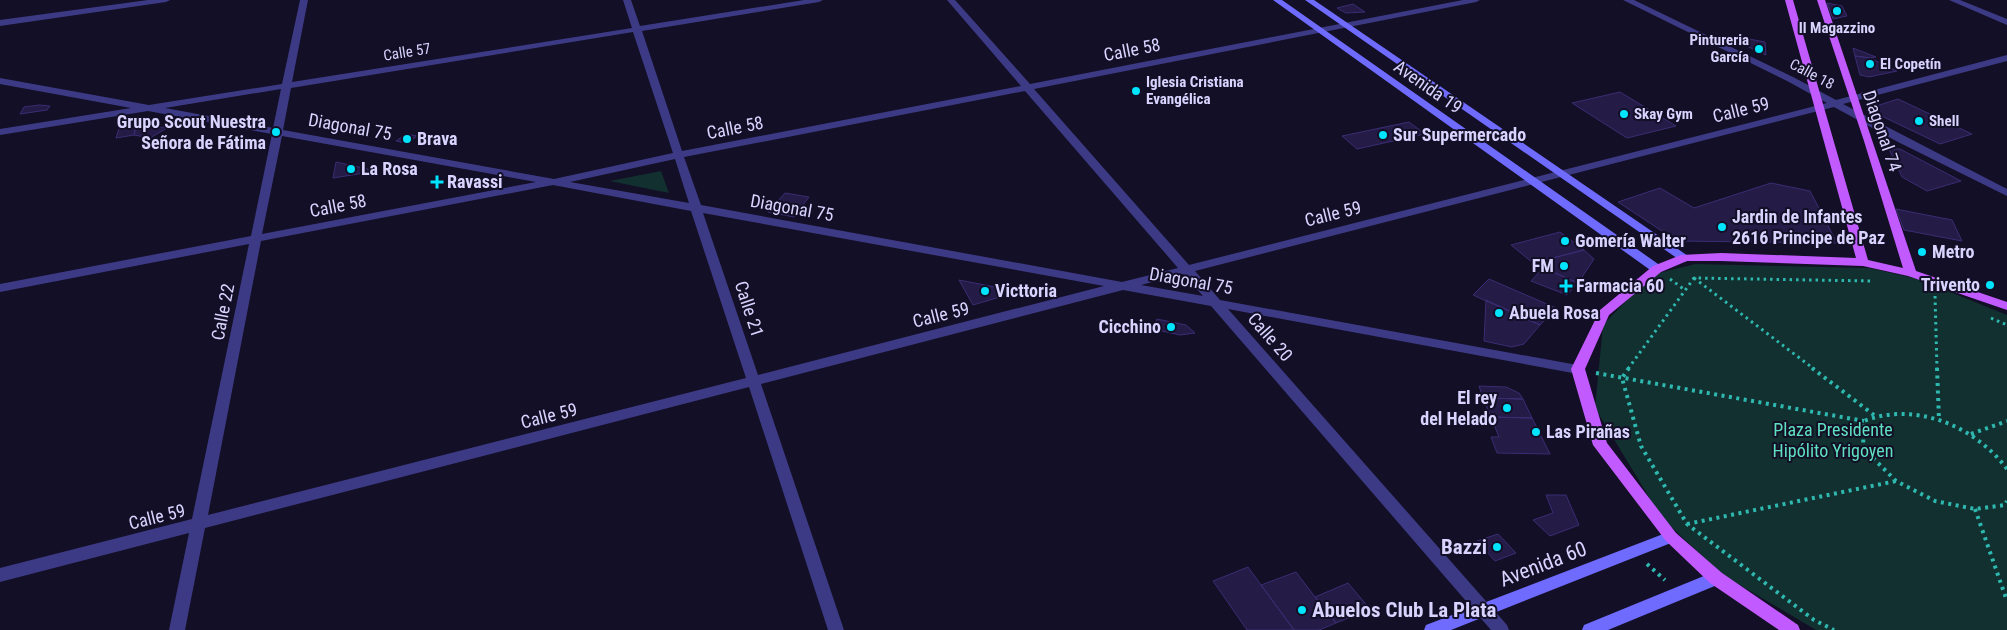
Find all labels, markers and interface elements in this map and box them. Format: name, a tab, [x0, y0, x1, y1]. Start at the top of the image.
marker: Il Magazzino	[1831, 5, 1843, 17]
place label: Il Magazzino	[1799, 19, 1875, 37]
place label: Pintureria García	[1690, 31, 1749, 66]
street label: Calle 58	[1102, 34, 1162, 65]
street label: Calle 57	[382, 39, 432, 65]
marker: Pintureria García	[1753, 43, 1765, 55]
street label: Calle 18	[1787, 55, 1837, 93]
place label: El Copetín	[1880, 55, 1941, 73]
street label: Avenida 19	[1390, 56, 1466, 118]
marker: El Copetín	[1864, 58, 1876, 70]
place label: Iglesia Cristiana Evangélica	[1146, 73, 1244, 108]
marker: Iglesia Cristiana Evangélica	[1130, 85, 1142, 97]
street label: Diagonal 74	[1859, 88, 1906, 174]
street label: Calle 59	[1710, 92, 1771, 127]
place label: Skay Gym	[1634, 105, 1693, 123]
marker: Skay Gym	[1618, 108, 1630, 120]
street label: Diagonal 75	[307, 109, 394, 144]
place label: Grupo Scout Nuestra Señora de Fátima	[117, 111, 266, 153]
street label: Calle 58	[705, 112, 765, 143]
place label: Shell	[1929, 112, 1959, 130]
marker: Shell	[1913, 115, 1925, 127]
place label: Sur Supermercado	[1393, 124, 1526, 145]
marker: Grupo Scout Nuestra Señora de Fátima	[270, 126, 282, 138]
place label: Brava	[417, 128, 458, 149]
marker: Sur Supermercado	[1377, 129, 1389, 141]
marker: Brava	[401, 133, 413, 145]
place label: La Rosa	[361, 158, 418, 179]
marker: La Rosa	[345, 163, 357, 175]
place label: Ravassi	[447, 171, 503, 192]
marker: Ravassi	[431, 176, 443, 188]
street label: Calle 58	[308, 190, 368, 221]
street label: Diagonal 75	[749, 190, 836, 225]
street label: Calle 59	[1302, 196, 1363, 231]
place label: Jardin de Infantes 2616 Principe de Paz	[1732, 206, 1885, 248]
marker: Jardin de Infantes 2616 Principe de Paz	[1716, 221, 1728, 233]
place label: Gomería Walter	[1575, 230, 1686, 251]
marker: Gomería Walter	[1559, 235, 1571, 247]
place label: Metro	[1932, 241, 1974, 262]
marker: Metro	[1916, 246, 1928, 258]
place label: FM	[1532, 255, 1554, 276]
marker: FM	[1558, 260, 1570, 272]
street label: Diagonal 75	[1148, 263, 1235, 298]
place label: Trivento	[1921, 274, 1980, 295]
place label: Farmacia 60	[1576, 275, 1664, 296]
street label: Calle 21	[731, 278, 768, 339]
marker: Trivento	[1984, 279, 1996, 291]
place label: Victtoria	[995, 280, 1057, 301]
marker: Farmacia 60	[1560, 280, 1572, 292]
street label: Calle 22	[207, 282, 238, 342]
marker: Victtoria	[979, 285, 991, 297]
street label: Calle 59	[910, 297, 971, 332]
place label: Abuela Rosa	[1509, 302, 1599, 323]
marker: Abuela Rosa	[1493, 307, 1505, 319]
street label: Calle 20	[1244, 308, 1297, 365]
place label: Cicchino	[1098, 316, 1161, 337]
marker: Cicchino	[1165, 321, 1177, 333]
place label: El rey del Helado	[1420, 387, 1497, 429]
street label: Calle 59	[518, 398, 579, 433]
marker: El rey del Helado	[1501, 402, 1513, 414]
park label: Plaza Presidente Hipólito Yrigoyen	[1773, 419, 1893, 461]
place label: Las Pirañas	[1546, 421, 1630, 442]
marker: Las Pirañas	[1530, 426, 1542, 438]
street label: Calle 59	[126, 499, 187, 534]
place label: Bazzi	[1441, 535, 1487, 559]
street label: Avenida 60	[1496, 536, 1590, 592]
marker: Bazzi	[1491, 541, 1503, 553]
place label: Abuelos Club La Plata	[1312, 598, 1497, 622]
marker: Abuelos Club La Plata	[1296, 604, 1308, 616]

